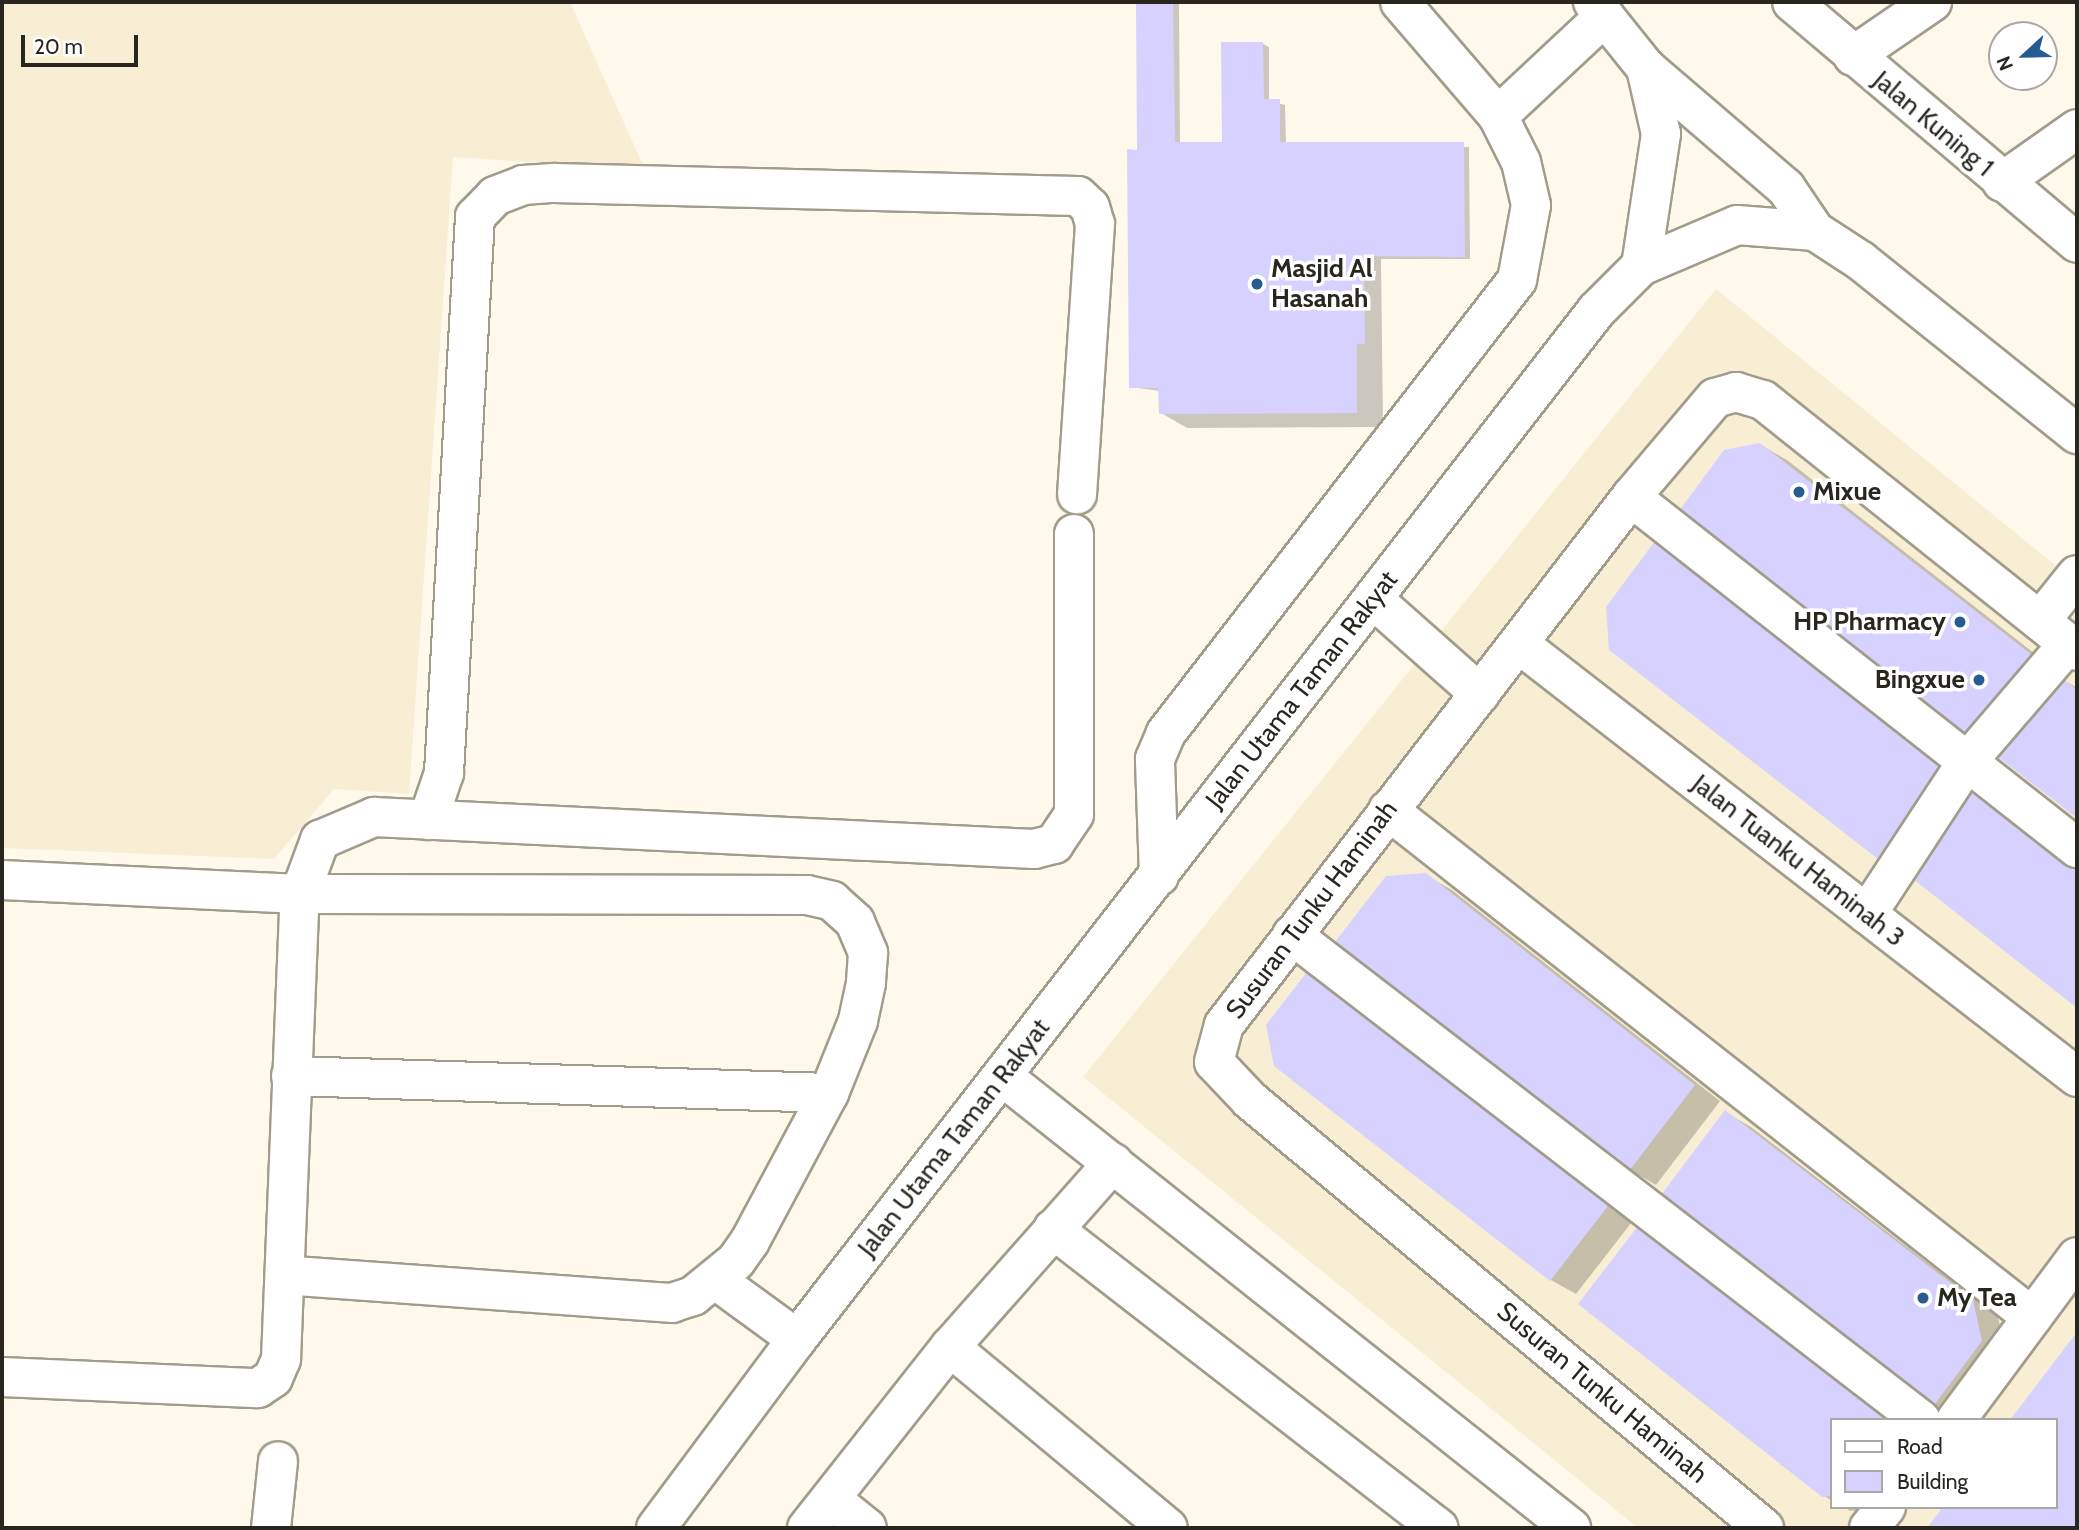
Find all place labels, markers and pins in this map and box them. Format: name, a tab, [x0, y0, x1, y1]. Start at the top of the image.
place label: Masjid Al Hasanah	[1271, 253, 1372, 314]
marker: Masjid Al Hasanah	[1249, 276, 1265, 292]
place label: Mixue	[1813, 476, 1881, 508]
marker: Mixue	[1791, 484, 1807, 500]
place label: HP Pharmacy	[1793, 606, 1946, 638]
marker: HP Pharmacy	[1952, 614, 1968, 630]
place label: Bingxue	[1875, 664, 1965, 696]
marker: Bingxue	[1971, 672, 1987, 688]
place label: My Tea	[1937, 1282, 2017, 1314]
marker: My Tea	[1915, 1290, 1931, 1306]

